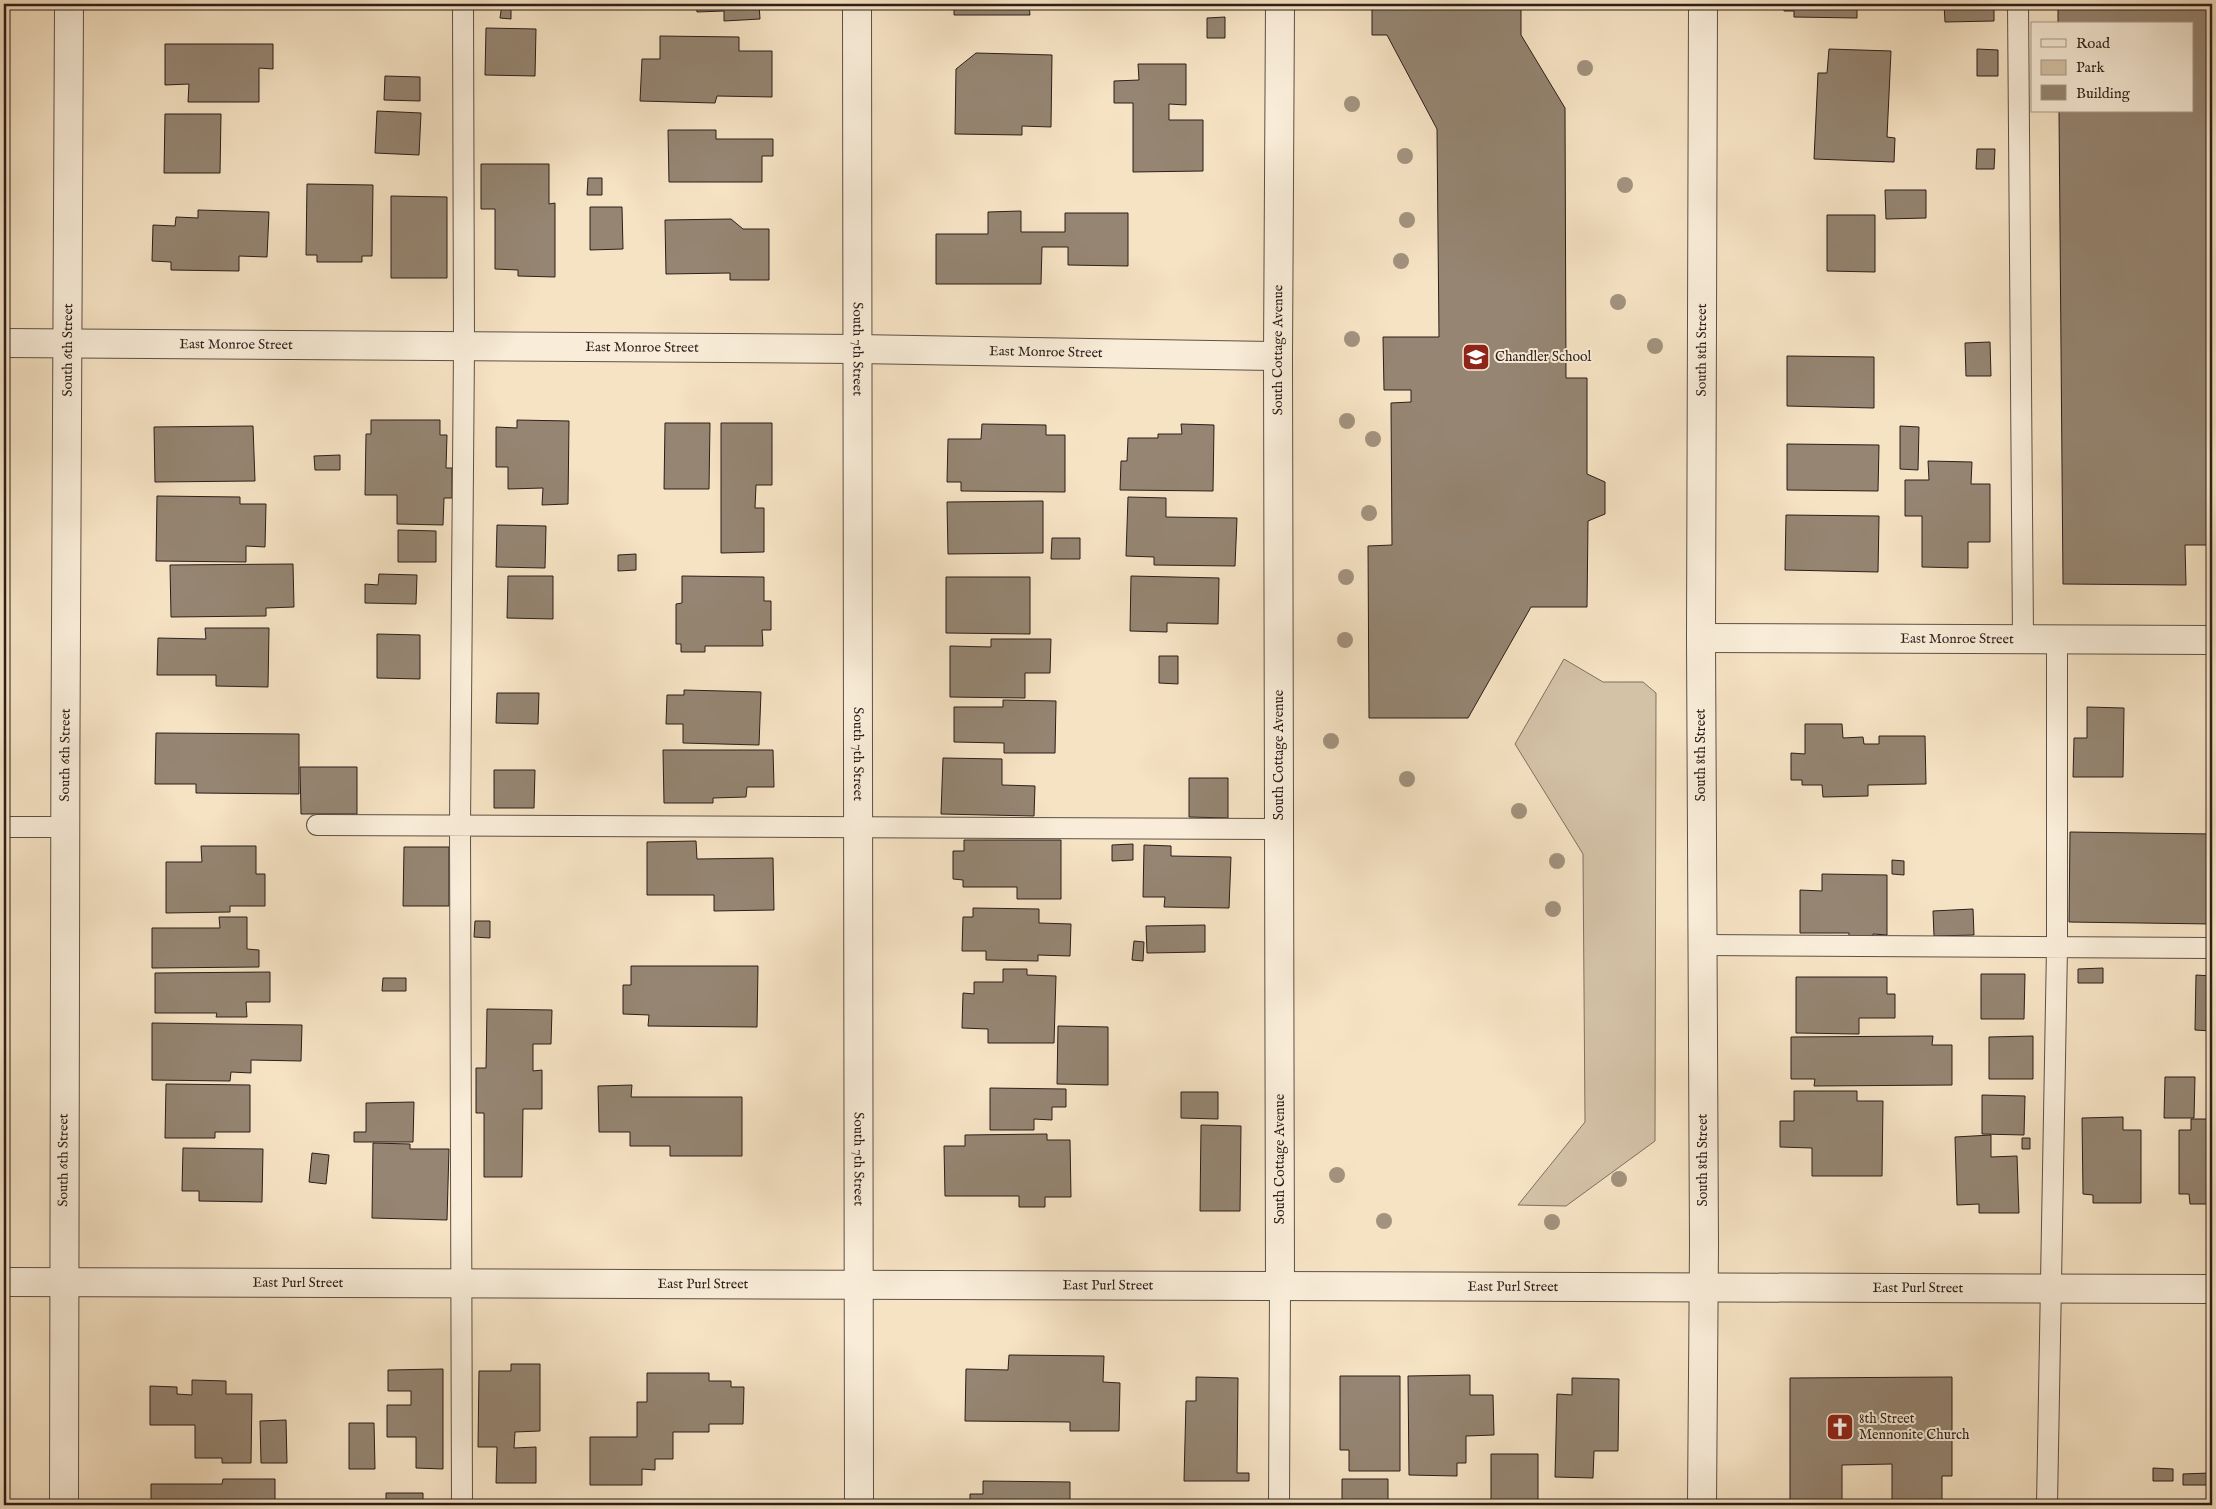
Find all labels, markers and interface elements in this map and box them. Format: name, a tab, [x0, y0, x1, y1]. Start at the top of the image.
legend	[2031, 22, 2194, 112]
text: Road	[2076, 34, 2111, 53]
text: Park	[2076, 58, 2106, 77]
text: Building	[2076, 84, 2131, 103]
street label: South Cottage Avenue	[1269, 284, 1287, 415]
street label: South 7th Street	[848, 302, 867, 396]
street label: South 6th Street	[59, 303, 77, 397]
street label: South 8th Street	[1693, 303, 1711, 397]
street label: East Monroe Street	[179, 335, 293, 354]
street label: East Monroe Street	[585, 338, 699, 357]
street label: East Monroe Street	[989, 342, 1103, 362]
school or university icon: Chandler School	[1461, 342, 1491, 372]
place label: Chandler School	[1495, 348, 1591, 366]
street label: East Monroe Street	[1900, 630, 2014, 648]
street label: South Cottage Avenue	[1270, 689, 1288, 820]
street label: South 7th Street	[849, 707, 867, 801]
street label: South 6th Street	[56, 708, 75, 802]
street label: South 8th Street	[1692, 708, 1710, 801]
street label: South Cottage Avenue	[1271, 1093, 1289, 1224]
street label: South 7th Street	[849, 1112, 868, 1206]
street label: South 6th Street	[54, 1113, 73, 1207]
street label: South 8th Street	[1694, 1113, 1712, 1206]
street label: East Purl Street	[253, 1274, 344, 1292]
street label: East Purl Street	[658, 1275, 749, 1293]
street label: East Purl Street	[1063, 1276, 1154, 1295]
street label: East Purl Street	[1468, 1278, 1559, 1296]
street label: East Purl Street	[1873, 1279, 1964, 1297]
place label: 8th Street Mennonite Church	[1859, 1410, 1970, 1444]
church icon: 8th Street Mennonite Church	[1825, 1412, 1855, 1442]

